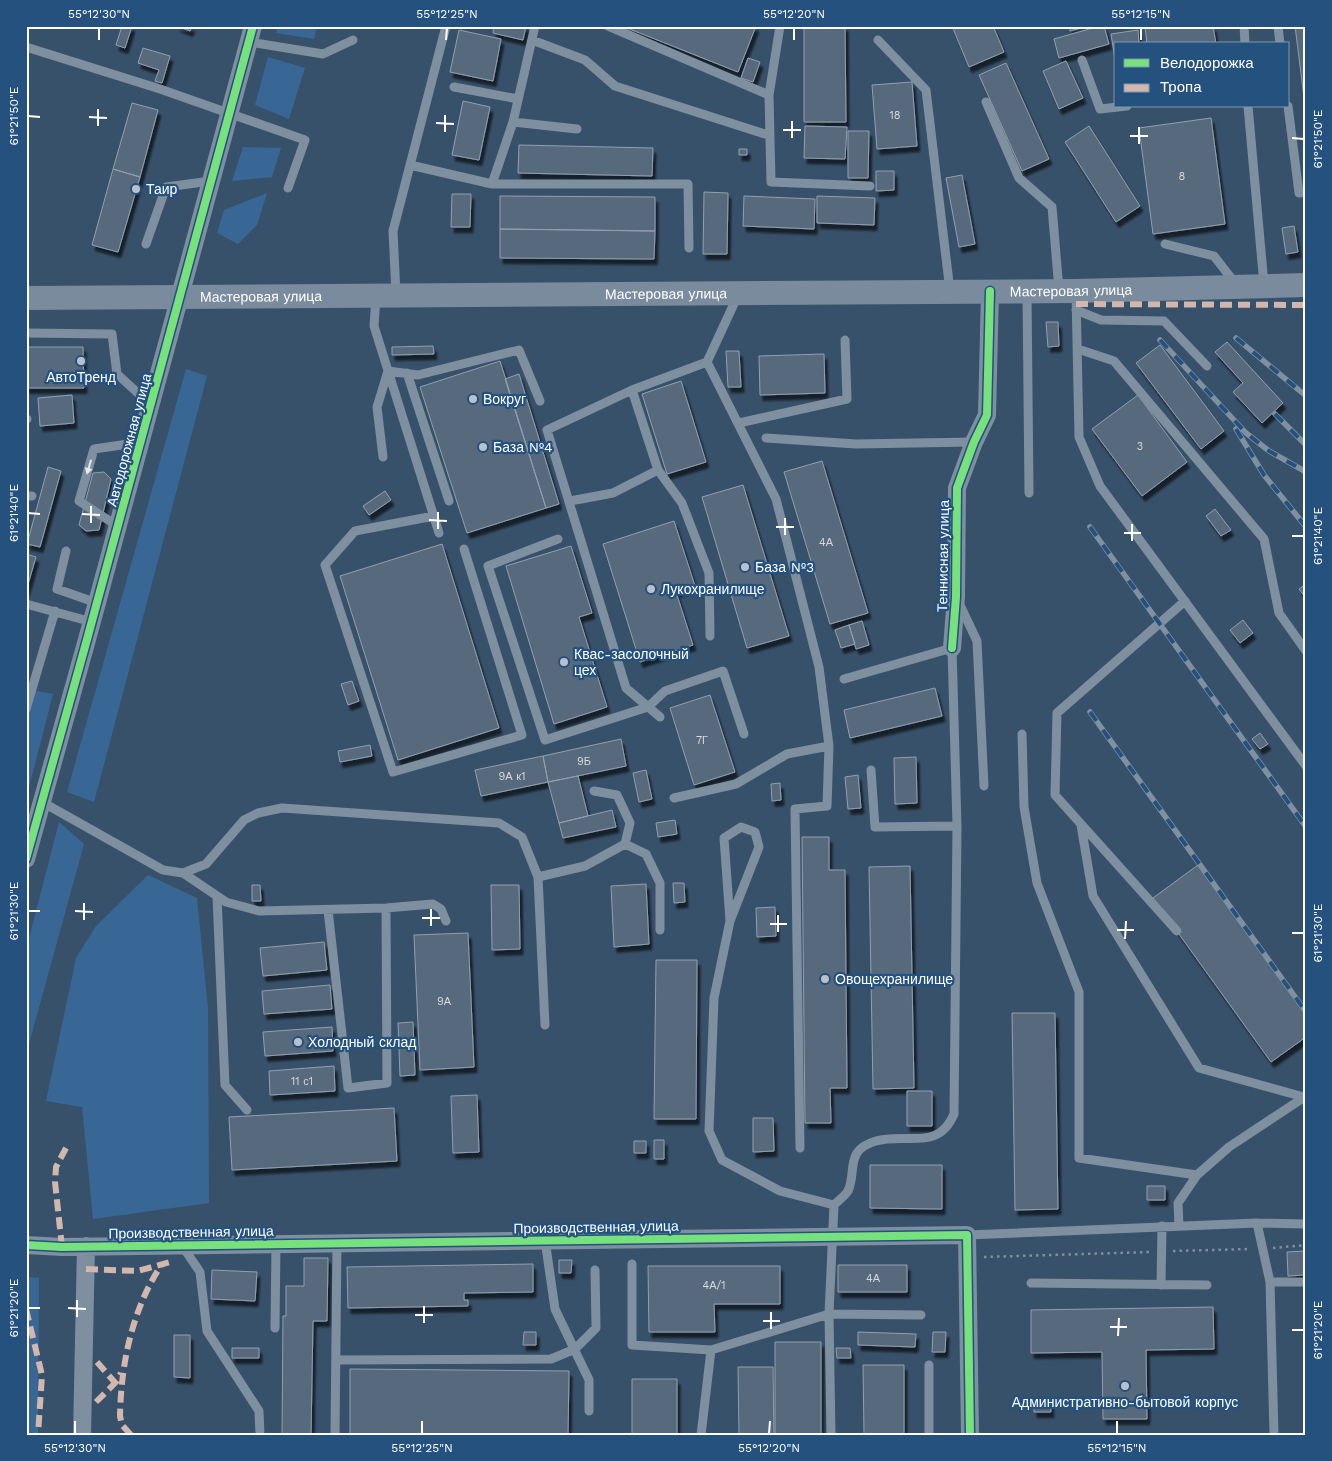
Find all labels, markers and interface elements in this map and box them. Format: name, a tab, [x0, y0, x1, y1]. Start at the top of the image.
text: 55°12'30"N	[68, 7, 130, 21]
text: 55°12'25"N	[416, 7, 478, 21]
text: 55°12'20"N	[763, 7, 825, 21]
text: 55°12'15"N	[1111, 7, 1171, 21]
legend	[1114, 42, 1290, 108]
text: Велодорожка	[1160, 54, 1254, 72]
text: Тропа	[1160, 78, 1202, 96]
text: 61°21'50"E	[7, 86, 21, 145]
house number: 18	[889, 109, 901, 122]
text: 61°21'50"E	[1311, 109, 1325, 168]
house number: 8	[1179, 170, 1186, 183]
place label: Таир	[146, 181, 178, 197]
marker: Таир	[130, 183, 142, 195]
street label: Мастеровая улица	[1010, 282, 1133, 299]
street label: Мастеровая улица	[605, 285, 727, 302]
street label: Мастеровая улица	[200, 288, 322, 305]
marker: АвтоТренд	[75, 355, 87, 367]
place label: АвтоТренд	[46, 369, 116, 385]
street label: Автодорожная улица	[104, 371, 155, 508]
place label: Вокруг	[483, 391, 526, 407]
marker: Вокруг	[467, 393, 479, 405]
place label: База №4	[493, 439, 553, 455]
house number: 3	[1137, 440, 1143, 453]
marker: База №4	[477, 441, 489, 453]
one-way arrow	[85, 460, 93, 475]
text: 61°21'40"E	[7, 484, 21, 542]
street label: Теннисная улица	[934, 500, 952, 612]
text: 61°21'40"E	[1311, 507, 1325, 565]
house number: 4А	[819, 536, 834, 549]
place label: База №3	[755, 559, 814, 575]
marker: База №3	[739, 561, 751, 573]
place label: Лукохранилище	[661, 581, 765, 597]
marker: Лукохранилище	[645, 583, 657, 595]
place label: Квас-засолочный цех	[574, 646, 689, 678]
marker: Квас-засолочный цех	[558, 656, 570, 668]
house number: 7Г	[696, 734, 708, 747]
house number: 9Б	[577, 755, 591, 768]
house number: 9А к1	[499, 770, 525, 783]
text: 61°21'30"E	[7, 881, 21, 940]
text: 61°21'30"E	[1311, 903, 1325, 962]
place label: Овощехранилище	[835, 971, 953, 987]
marker: Овощехранилище	[819, 973, 831, 985]
house number: 9А	[437, 995, 452, 1008]
place label: Холодный склад	[308, 1034, 416, 1050]
marker: Холодный склад	[292, 1036, 304, 1048]
house number: 11 с1	[291, 1075, 313, 1088]
street label: Производственная улица	[513, 1218, 679, 1236]
street label: Производственная улица	[108, 1223, 274, 1241]
house number: 4А	[866, 1272, 881, 1285]
text: 61°21'20"E	[7, 1278, 21, 1337]
house number: 4А/1	[702, 1279, 726, 1292]
text: 61°21'20"E	[1311, 1300, 1325, 1359]
marker: Административно-бытовой корпус	[1119, 1380, 1131, 1392]
place label: Административно-бытовой корпус	[1012, 1394, 1238, 1410]
text: 55°12'30"N	[44, 1441, 106, 1455]
text: 55°12'25"N	[391, 1441, 453, 1455]
text: 55°12'20"N	[738, 1441, 800, 1455]
text: 55°12'15"N	[1087, 1441, 1147, 1455]

